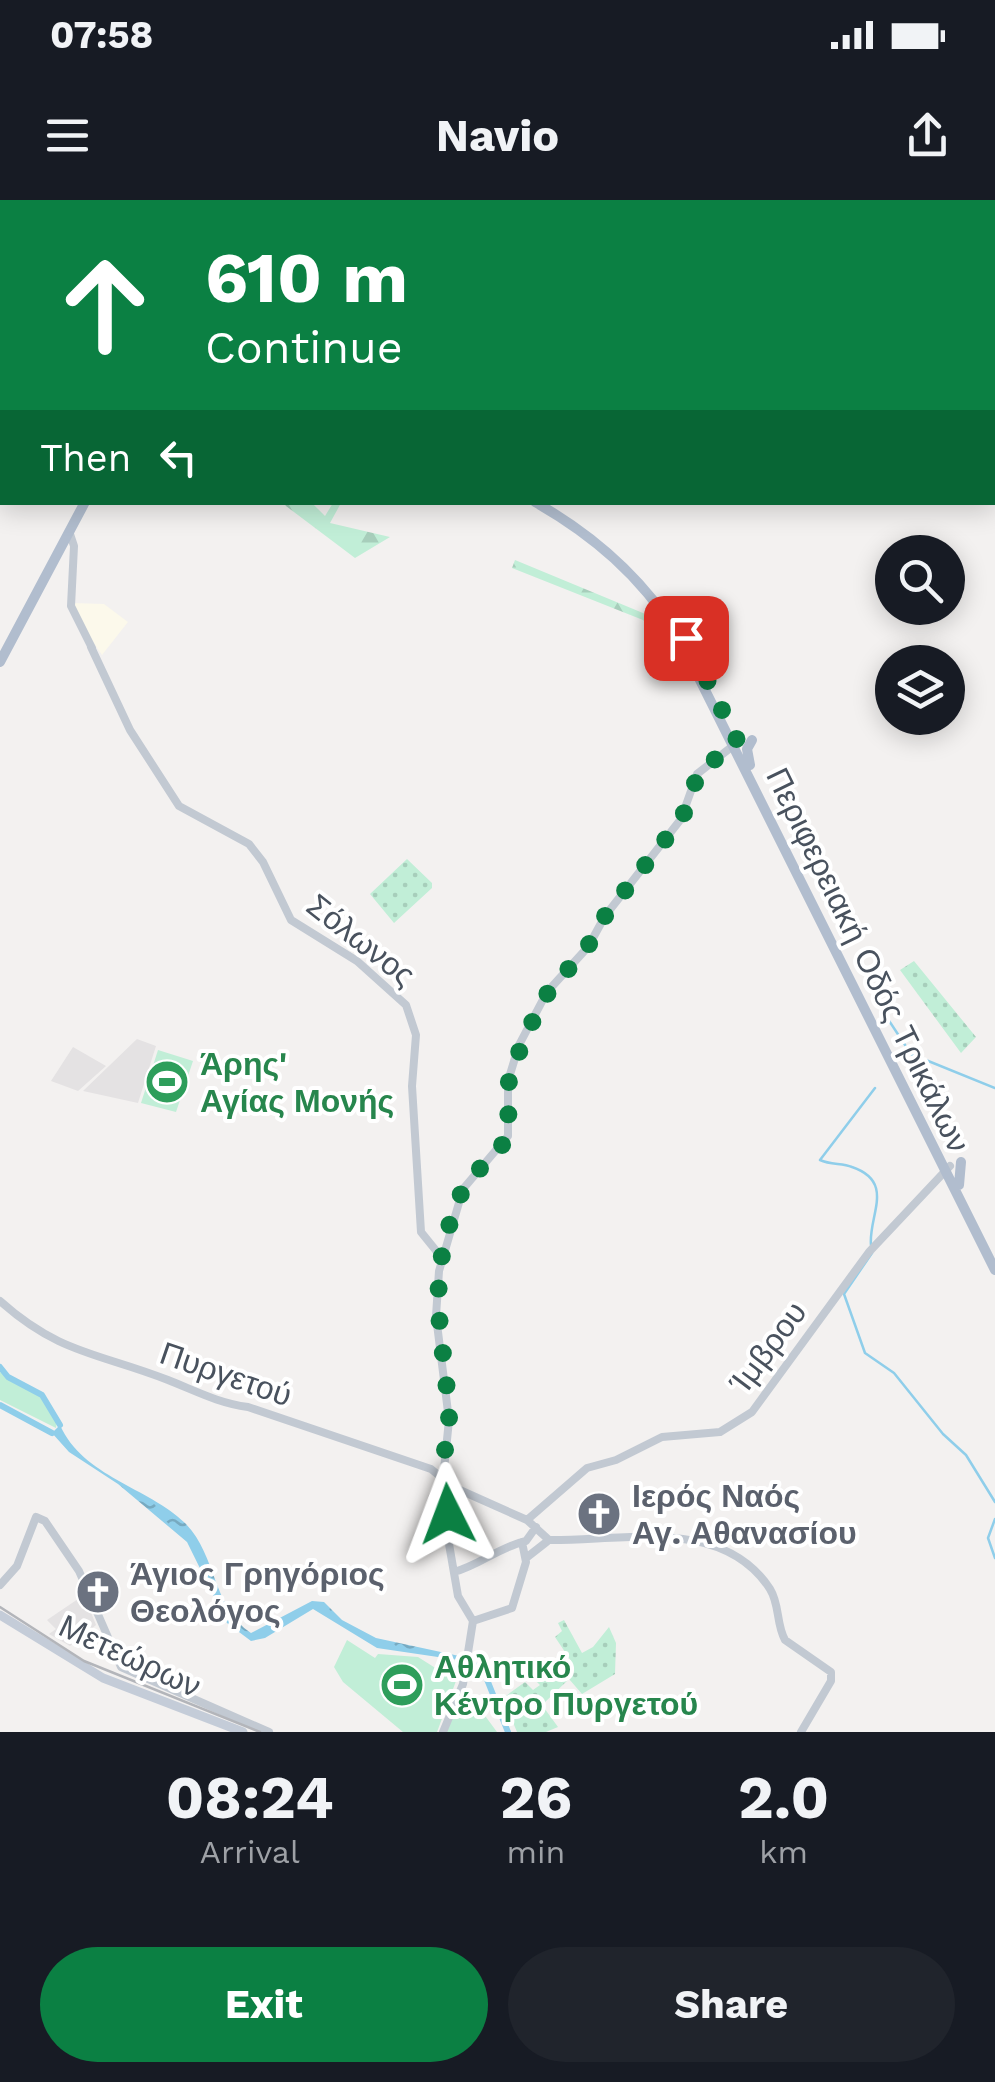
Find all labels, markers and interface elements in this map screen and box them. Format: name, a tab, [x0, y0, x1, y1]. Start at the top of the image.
text: 07:58	[50, 13, 153, 57]
icon: menu	[40, 108, 95, 163]
icon: share	[900, 108, 955, 163]
text: Navio	[436, 109, 559, 162]
text: 610 m	[205, 237, 408, 319]
icon: ahead	[40, 240, 170, 370]
text: Continue	[205, 321, 403, 374]
icon: left	[151, 430, 206, 485]
text: Then	[40, 436, 131, 480]
map controls	[875, 535, 965, 735]
button: search	[875, 535, 965, 625]
pin	[644, 596, 729, 681]
icon: arrive	[659, 611, 714, 666]
button: layers	[875, 645, 965, 735]
street label: Περιφερειακή Οδός Τρικάλων	[758, 762, 978, 1158]
street label: Σόλωνος	[299, 886, 423, 994]
place label: Άρης' Αγίας Μονής	[200, 1045, 394, 1120]
sports icon: Άρης' Αγίας Μονής	[144, 1059, 190, 1105]
street label: Ίμβρου	[721, 1294, 814, 1401]
street label: Πυργετού	[155, 1334, 297, 1414]
position arrow	[396, 1462, 500, 1566]
place label: Ιερός Ναός Αγ. Αθανασίου	[632, 1477, 857, 1552]
church icon: Ιερός Ναός Αγ. Αθανασίου	[576, 1491, 622, 1537]
place label: Άγιος Γρηγόριος Θεολόγος	[130, 1555, 385, 1630]
church icon: Άγιος Γρηγόριος Θεολόγος	[75, 1569, 121, 1615]
street label: Μετεώρων	[53, 1607, 207, 1705]
place label: Αθλητικό Κέντρο Πυργετού	[434, 1648, 698, 1723]
sports icon: Αθλητικό Κέντρο Πυργετού	[379, 1662, 425, 1708]
text: 08:24	[166, 1762, 334, 1833]
text: 26	[500, 1762, 572, 1833]
text: 2.0	[738, 1762, 829, 1833]
text: Arrival	[200, 1833, 300, 1871]
text: min	[507, 1833, 565, 1871]
text: km	[759, 1833, 808, 1871]
button: Exit	[40, 1947, 488, 2062]
button: Share	[508, 1947, 955, 2062]

